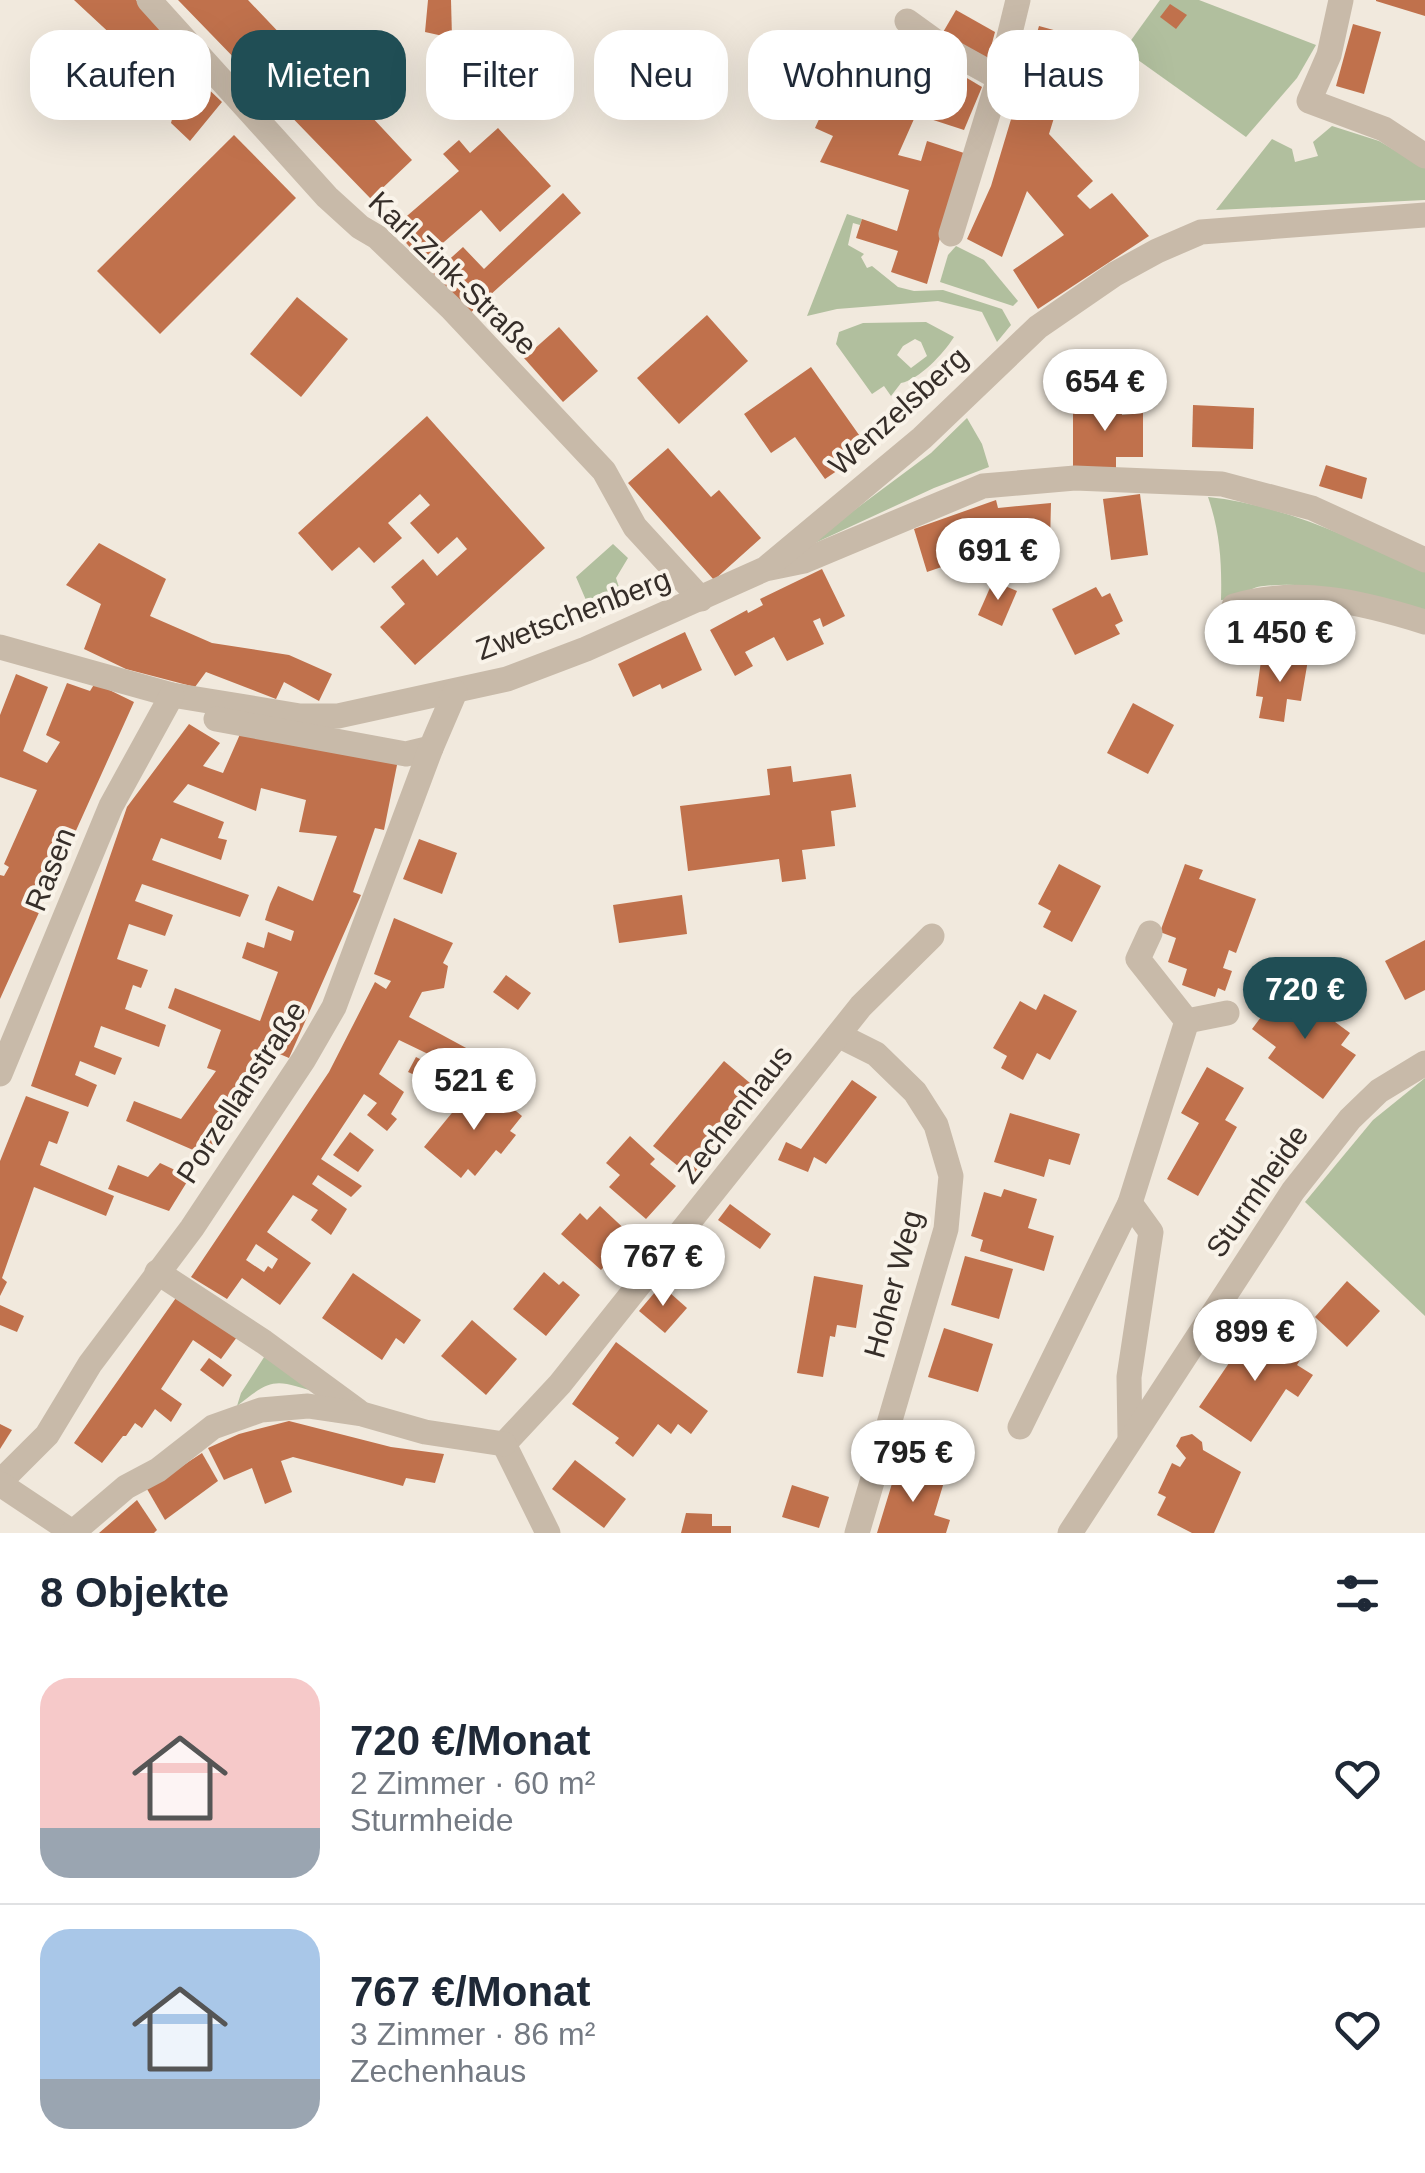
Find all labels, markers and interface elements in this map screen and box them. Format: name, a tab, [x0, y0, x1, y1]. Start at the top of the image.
chip: Kaufen	[30, 30, 211, 120]
chip: Mieten	[231, 30, 406, 120]
chip: Filter	[426, 30, 574, 120]
chip: Neu	[594, 30, 728, 120]
chip: Wohnung	[748, 30, 967, 120]
chip: Haus	[987, 30, 1139, 120]
street label: Karl-Zink-Straße	[362, 185, 544, 361]
street label: Wenzelsberg	[822, 340, 974, 482]
pin: 654 €	[1035, 349, 1175, 434]
text: 654 €	[1065, 363, 1145, 399]
pin: 691 €	[928, 518, 1068, 603]
text: 691 €	[958, 532, 1038, 568]
street label: Zwetschenberg	[471, 562, 675, 666]
pin: 1 450 €	[1188, 600, 1372, 685]
text: 1 450 €	[1227, 614, 1333, 650]
street label: Rasen	[18, 823, 82, 915]
pin: 720 €	[1235, 957, 1375, 1042]
text: 720 €	[1265, 971, 1345, 1007]
street label: Porzellanstraße	[170, 995, 312, 1189]
street label: Zechenhaus	[671, 1039, 799, 1189]
pin: 521 €	[404, 1048, 544, 1133]
text: 521 €	[434, 1062, 514, 1098]
street label: Sturmheide	[1199, 1119, 1315, 1263]
street label: Hoher Weg	[857, 1207, 929, 1361]
pin: 767 €	[593, 1224, 733, 1309]
text: 767 €	[623, 1238, 703, 1274]
pin: 899 €	[1185, 1299, 1325, 1384]
text: 899 €	[1215, 1313, 1295, 1349]
pin: 795 €	[843, 1420, 983, 1505]
text: 795 €	[873, 1434, 953, 1470]
icon: filters	[1330, 1566, 1385, 1621]
text: 8 Objekte	[40, 1569, 229, 1616]
text: 720 €/Monat	[350, 1717, 590, 1764]
icon: home	[120, 1718, 240, 1838]
icon: heart	[1330, 1751, 1385, 1806]
text: 2 Zimmer · 60 m²	[350, 1765, 595, 1801]
text: Sturmheide	[350, 1802, 514, 1838]
text: 767 €/Monat	[350, 1968, 590, 2015]
icon: home	[120, 1969, 240, 2089]
icon: heart	[1330, 2002, 1385, 2057]
text: 3 Zimmer · 86 m²	[350, 2016, 595, 2052]
text: Zechenhaus	[350, 2053, 526, 2089]

